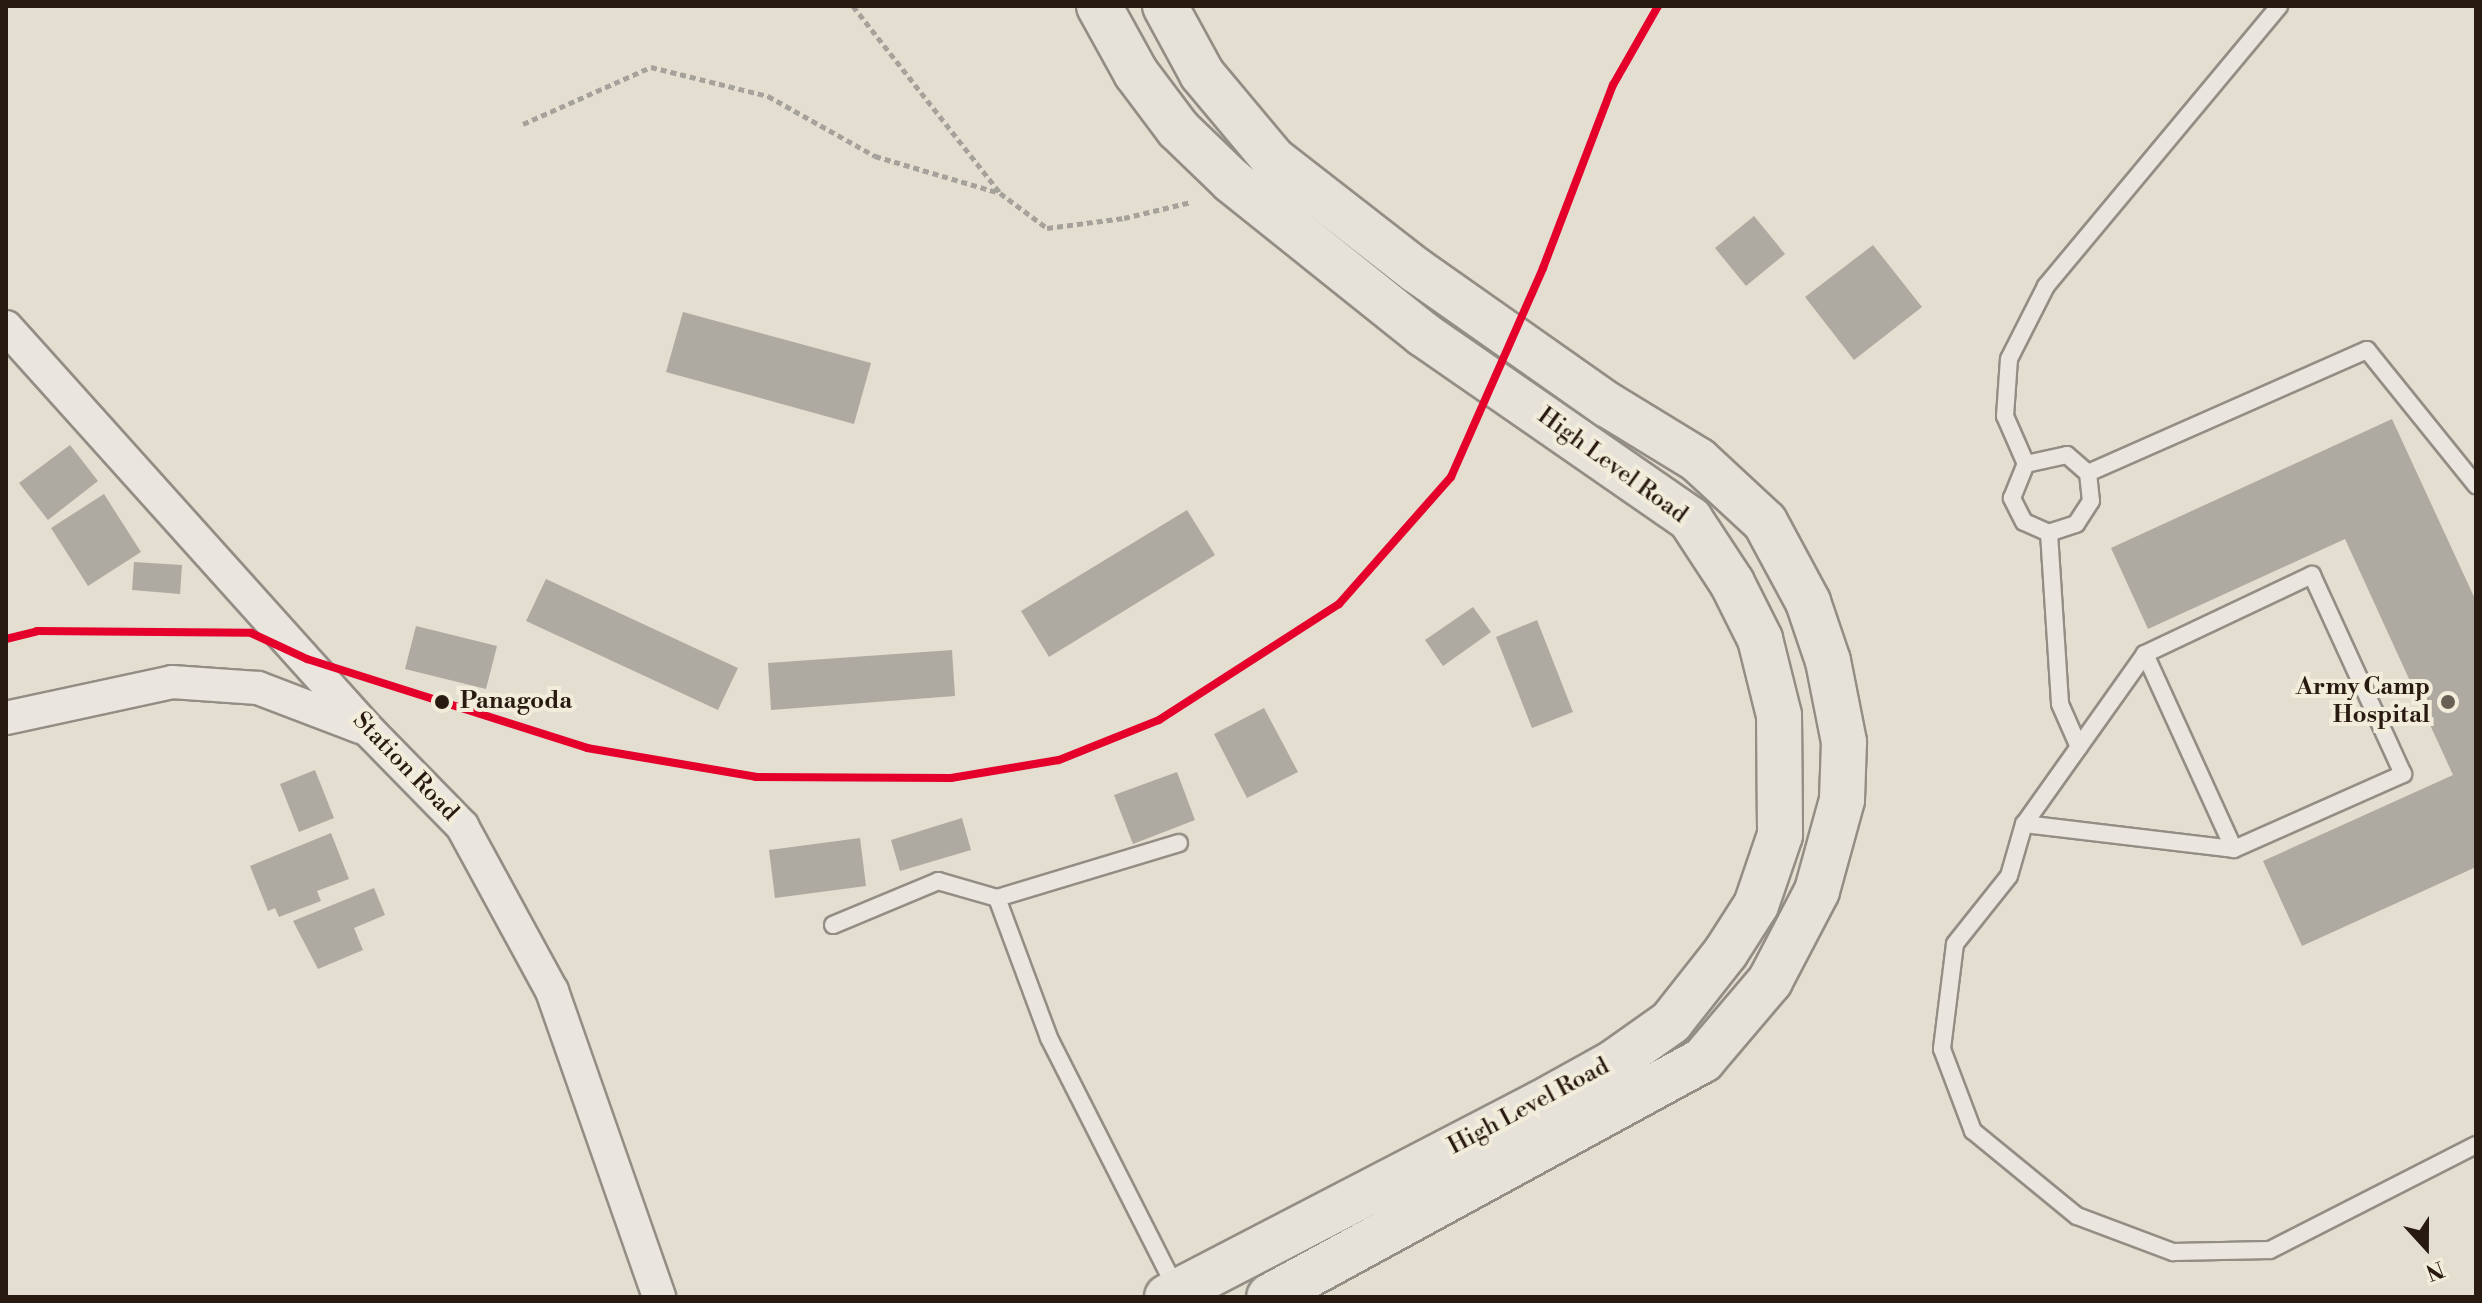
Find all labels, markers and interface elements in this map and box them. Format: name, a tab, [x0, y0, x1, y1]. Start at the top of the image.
street label: High Level Road	[1531, 402, 1693, 530]
place label: Army Camp Hospital	[2296, 674, 2430, 730]
place label: Panagoda	[460, 688, 572, 716]
marker: Panagoda	[431, 691, 453, 713]
marker: Army Camp Hospital	[2437, 691, 2459, 713]
street label: Station Road	[346, 707, 464, 827]
street label: High Level Road	[1444, 1052, 1614, 1162]
north arrow	[2386, 1207, 2466, 1287]
text: N	[2422, 1254, 2448, 1286]

